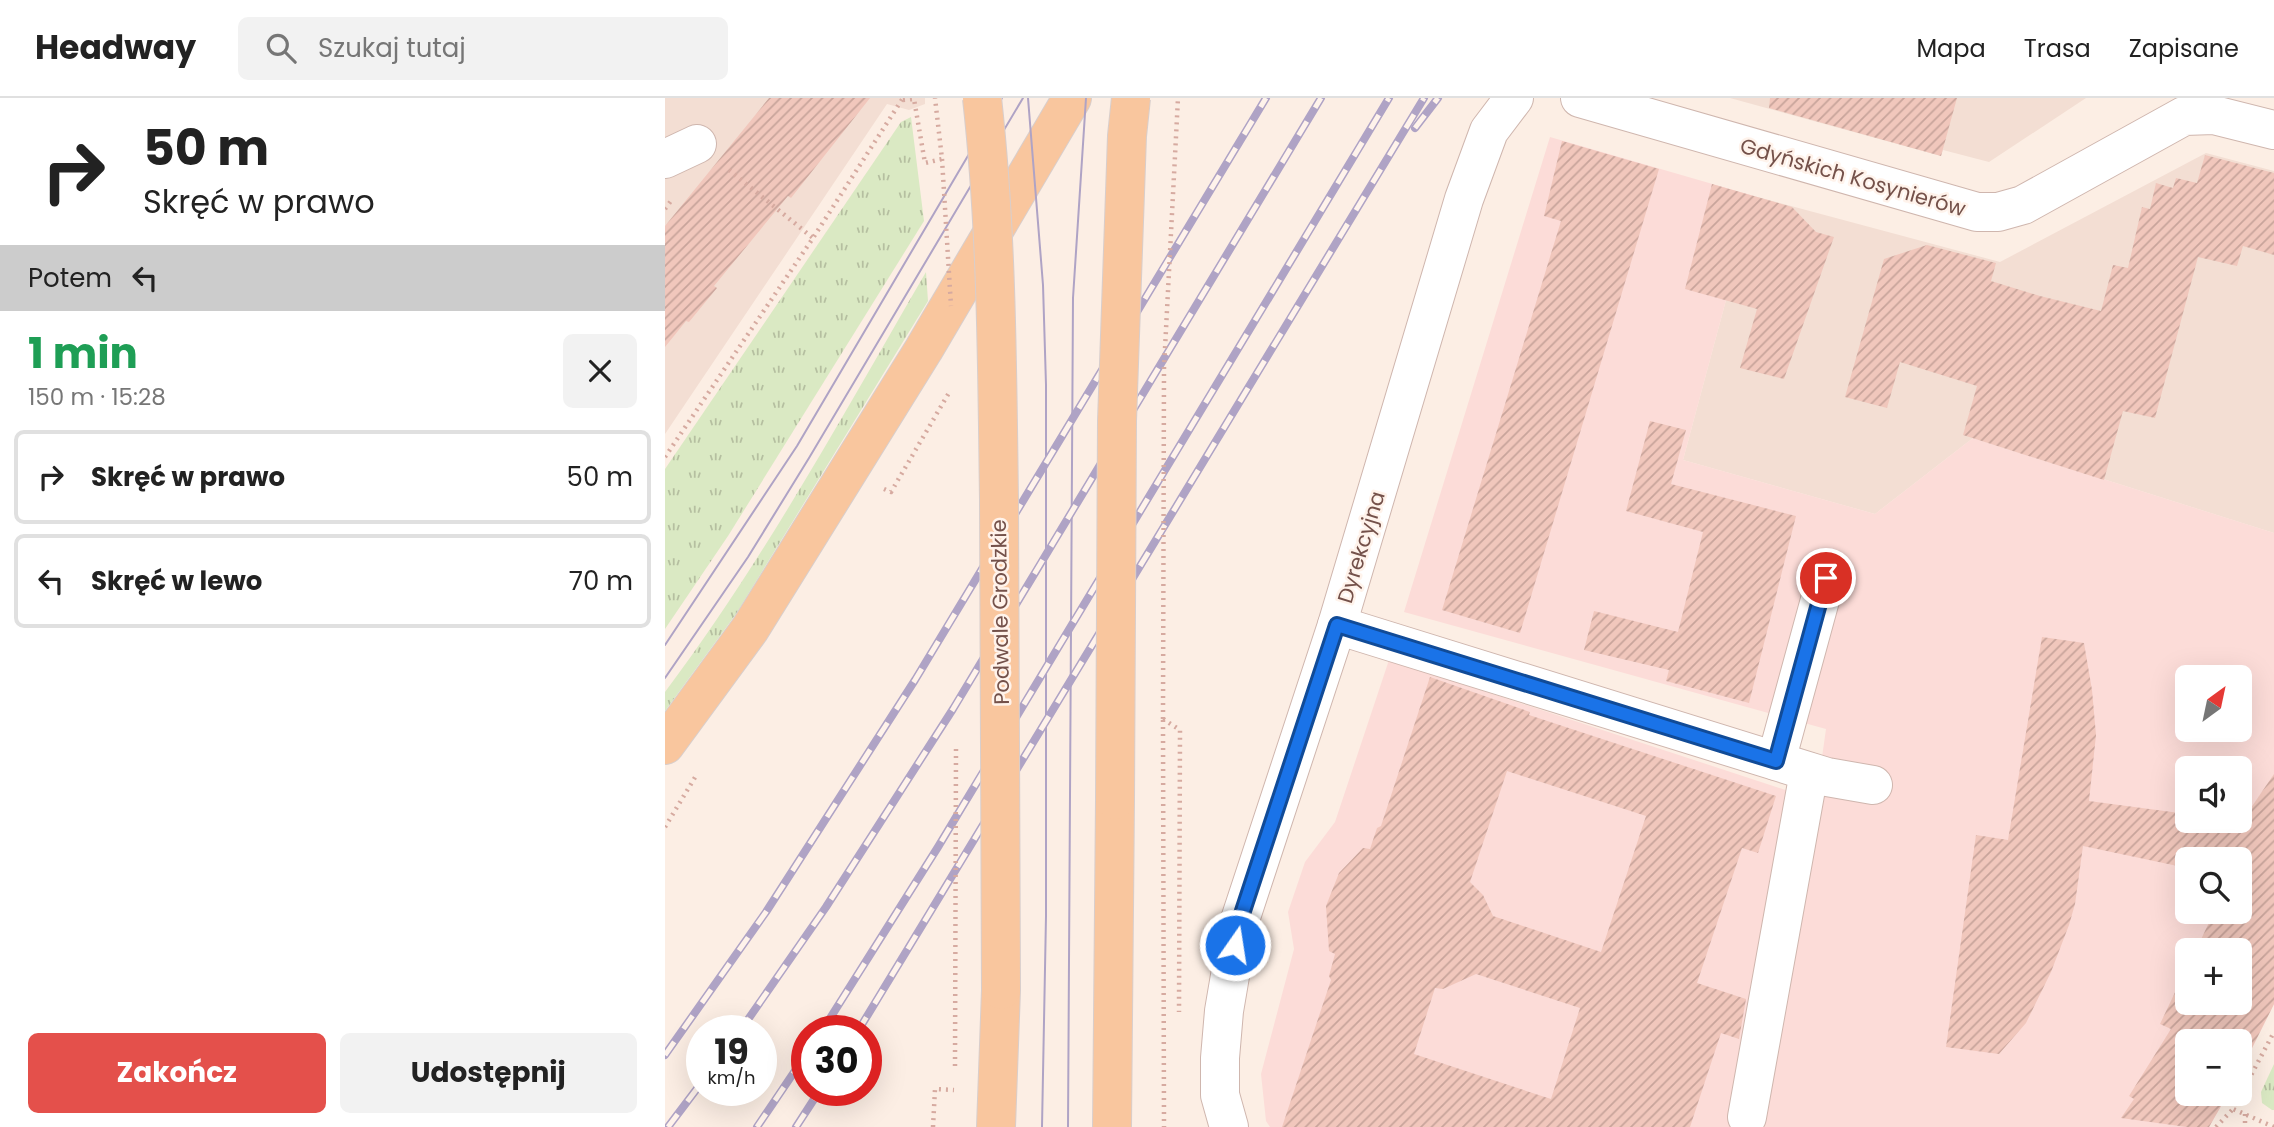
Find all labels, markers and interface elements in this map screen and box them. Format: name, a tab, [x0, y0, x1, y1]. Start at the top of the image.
search box	[238, 17, 728, 80]
text: Headway	[35, 24, 196, 71]
icon: search	[262, 29, 300, 67]
text: Szukaj tutaj	[318, 30, 466, 66]
text: Mapa	[1916, 32, 1986, 65]
text: Trasa	[2024, 32, 2091, 65]
text: Zapisane	[2129, 32, 2239, 65]
text: 50 m	[143, 114, 269, 182]
icon: right	[28, 126, 119, 217]
street label: Gdyńskich Kosynierów	[1737, 131, 1969, 223]
text: Skręć w prawo	[143, 179, 375, 224]
icon: left	[126, 259, 164, 297]
text: Potem	[28, 260, 112, 296]
text: 1 min	[28, 324, 138, 383]
button: close	[563, 334, 637, 408]
text: 150 m · 15:28	[28, 381, 166, 413]
icon: right	[32, 458, 70, 496]
text: Skręć w prawo	[91, 459, 285, 495]
text: 50 m	[567, 459, 633, 495]
street label: Dyrekcyjna	[1330, 487, 1392, 607]
street label: Podwale Grodzkie	[984, 519, 1016, 705]
pin	[1796, 548, 1856, 608]
icon: arrive	[1807, 559, 1845, 597]
icon: left	[32, 562, 70, 600]
text: Skręć w lewo	[91, 563, 262, 599]
text: 70 m	[569, 563, 633, 599]
north arrow	[2175, 665, 2252, 742]
map controls	[2175, 665, 2252, 1106]
button: sound	[2175, 756, 2252, 833]
button: search	[2175, 847, 2252, 924]
position arrow	[1198, 908, 1272, 982]
button: +	[2175, 938, 2252, 1015]
speed limit sign: 30	[791, 1015, 882, 1106]
text: 19	[714, 1027, 749, 1076]
button: −	[2175, 1029, 2252, 1106]
button: Zakończ	[28, 1033, 326, 1113]
button: Udostępnij	[340, 1033, 637, 1113]
text: km/h	[708, 1065, 755, 1090]

